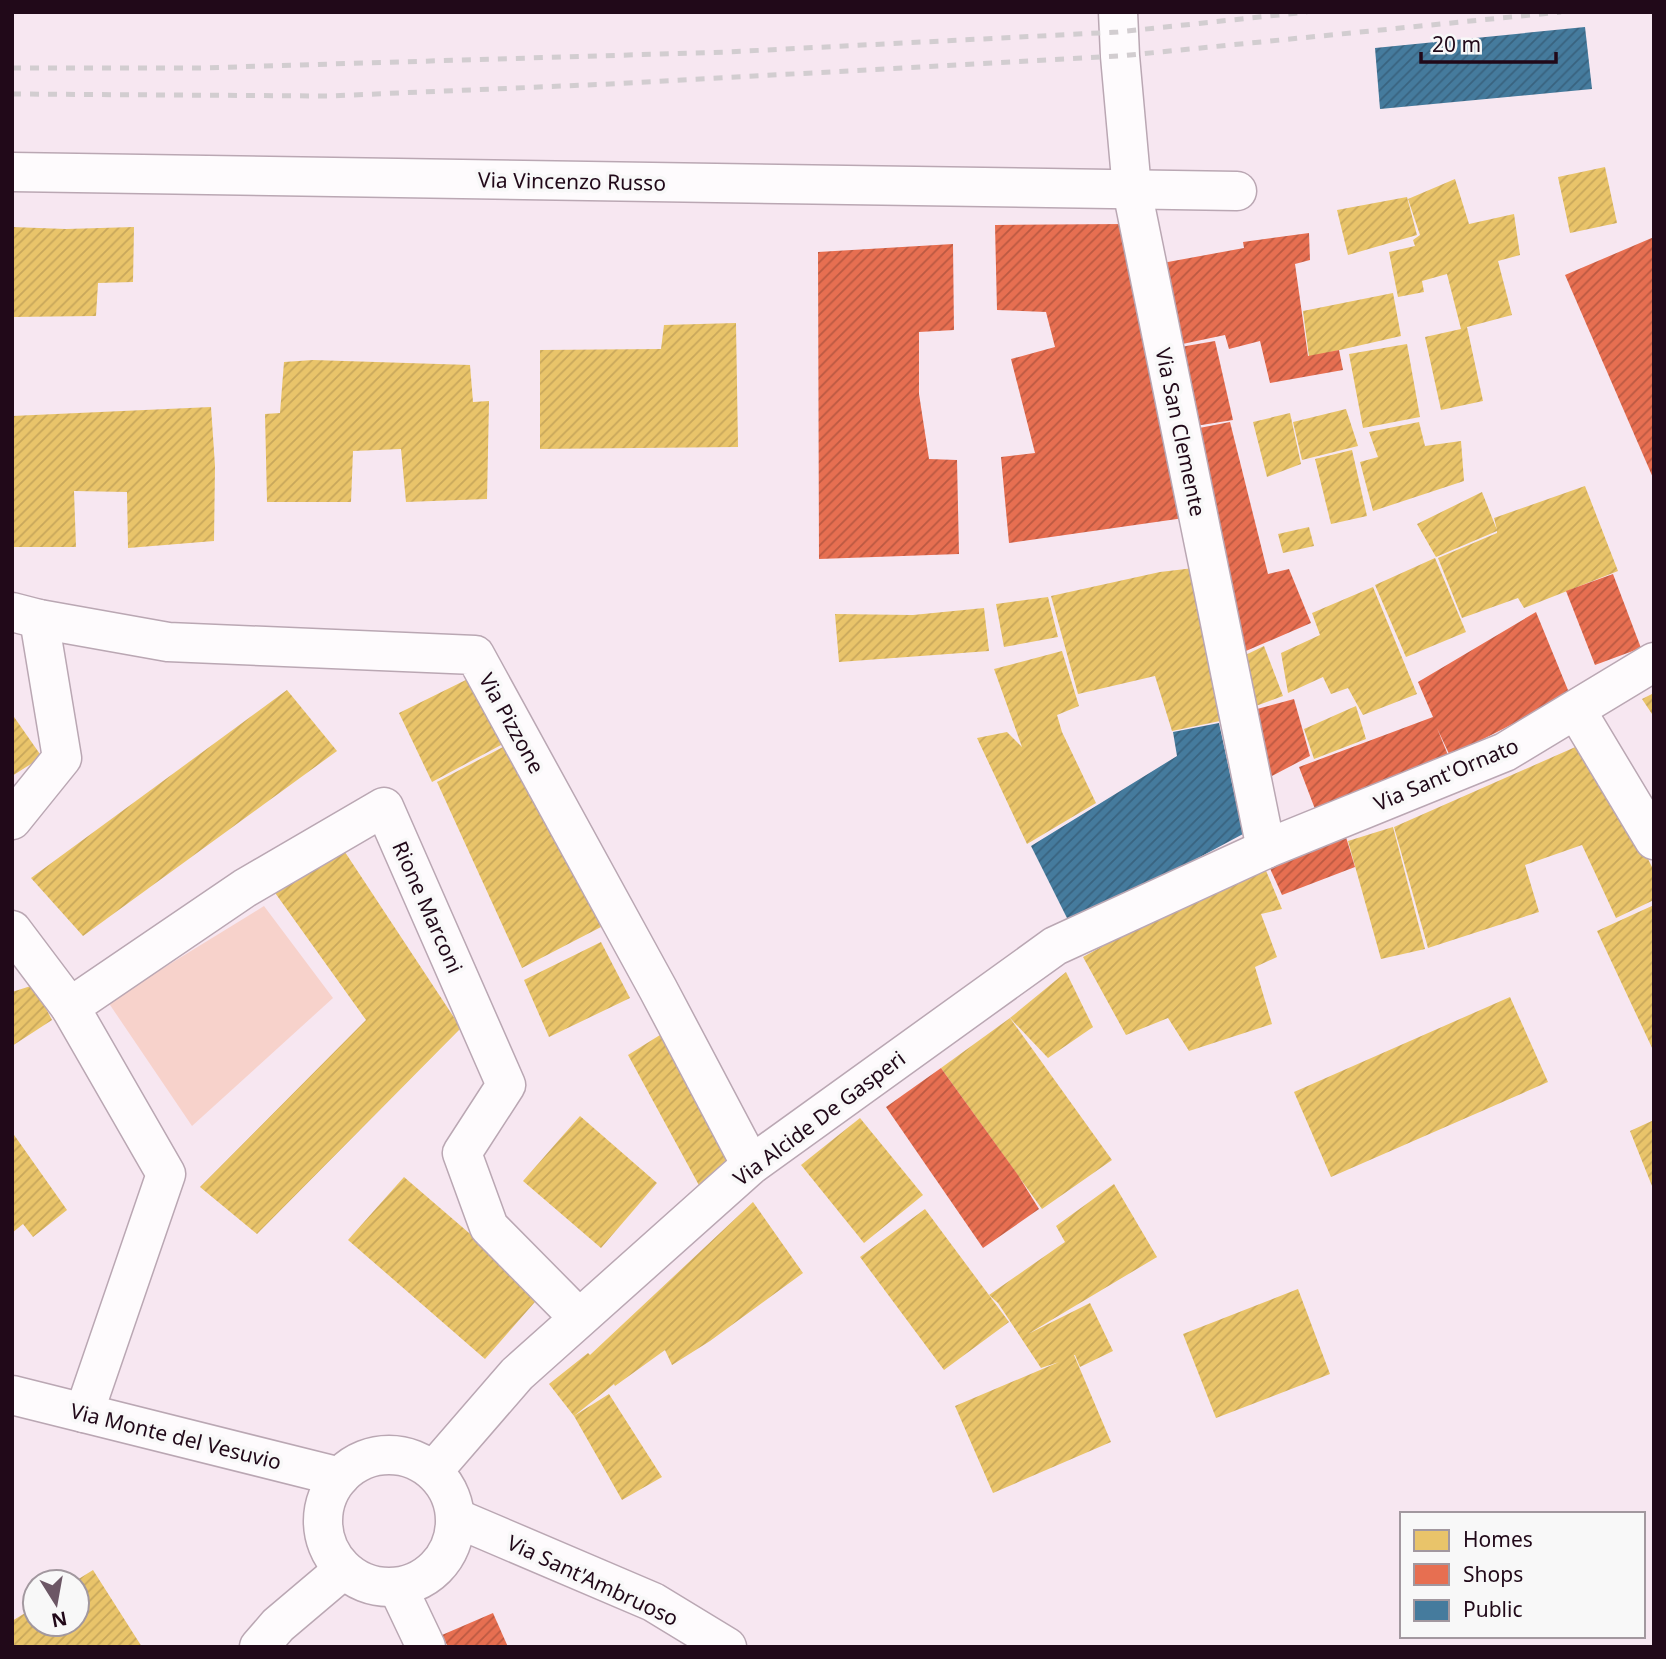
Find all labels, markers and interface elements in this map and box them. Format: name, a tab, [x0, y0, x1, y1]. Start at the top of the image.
scale bar	[1421, 21, 1556, 65]
text: 20 m	[1432, 30, 1481, 58]
street label: Via Vincenzo Russo	[478, 165, 666, 197]
street label: Via San Clemente	[1149, 345, 1213, 519]
street label: Via Pizzone	[473, 668, 551, 778]
street label: Via Sant'Ornato	[1369, 731, 1523, 817]
street label: Rione Marconi	[386, 837, 470, 977]
street label: Via Alcide De Gasperi	[727, 1044, 911, 1192]
street label: Via Monte del Vesuvio	[68, 1396, 284, 1476]
legend	[1400, 1512, 1645, 1638]
text: Homes	[1463, 1525, 1533, 1553]
street label: Via Sant'Ambruoso	[503, 1528, 683, 1632]
text: Shops	[1463, 1560, 1523, 1588]
north arrow	[21, 1568, 91, 1638]
text: Public	[1463, 1595, 1523, 1623]
text: N	[49, 1605, 69, 1634]

